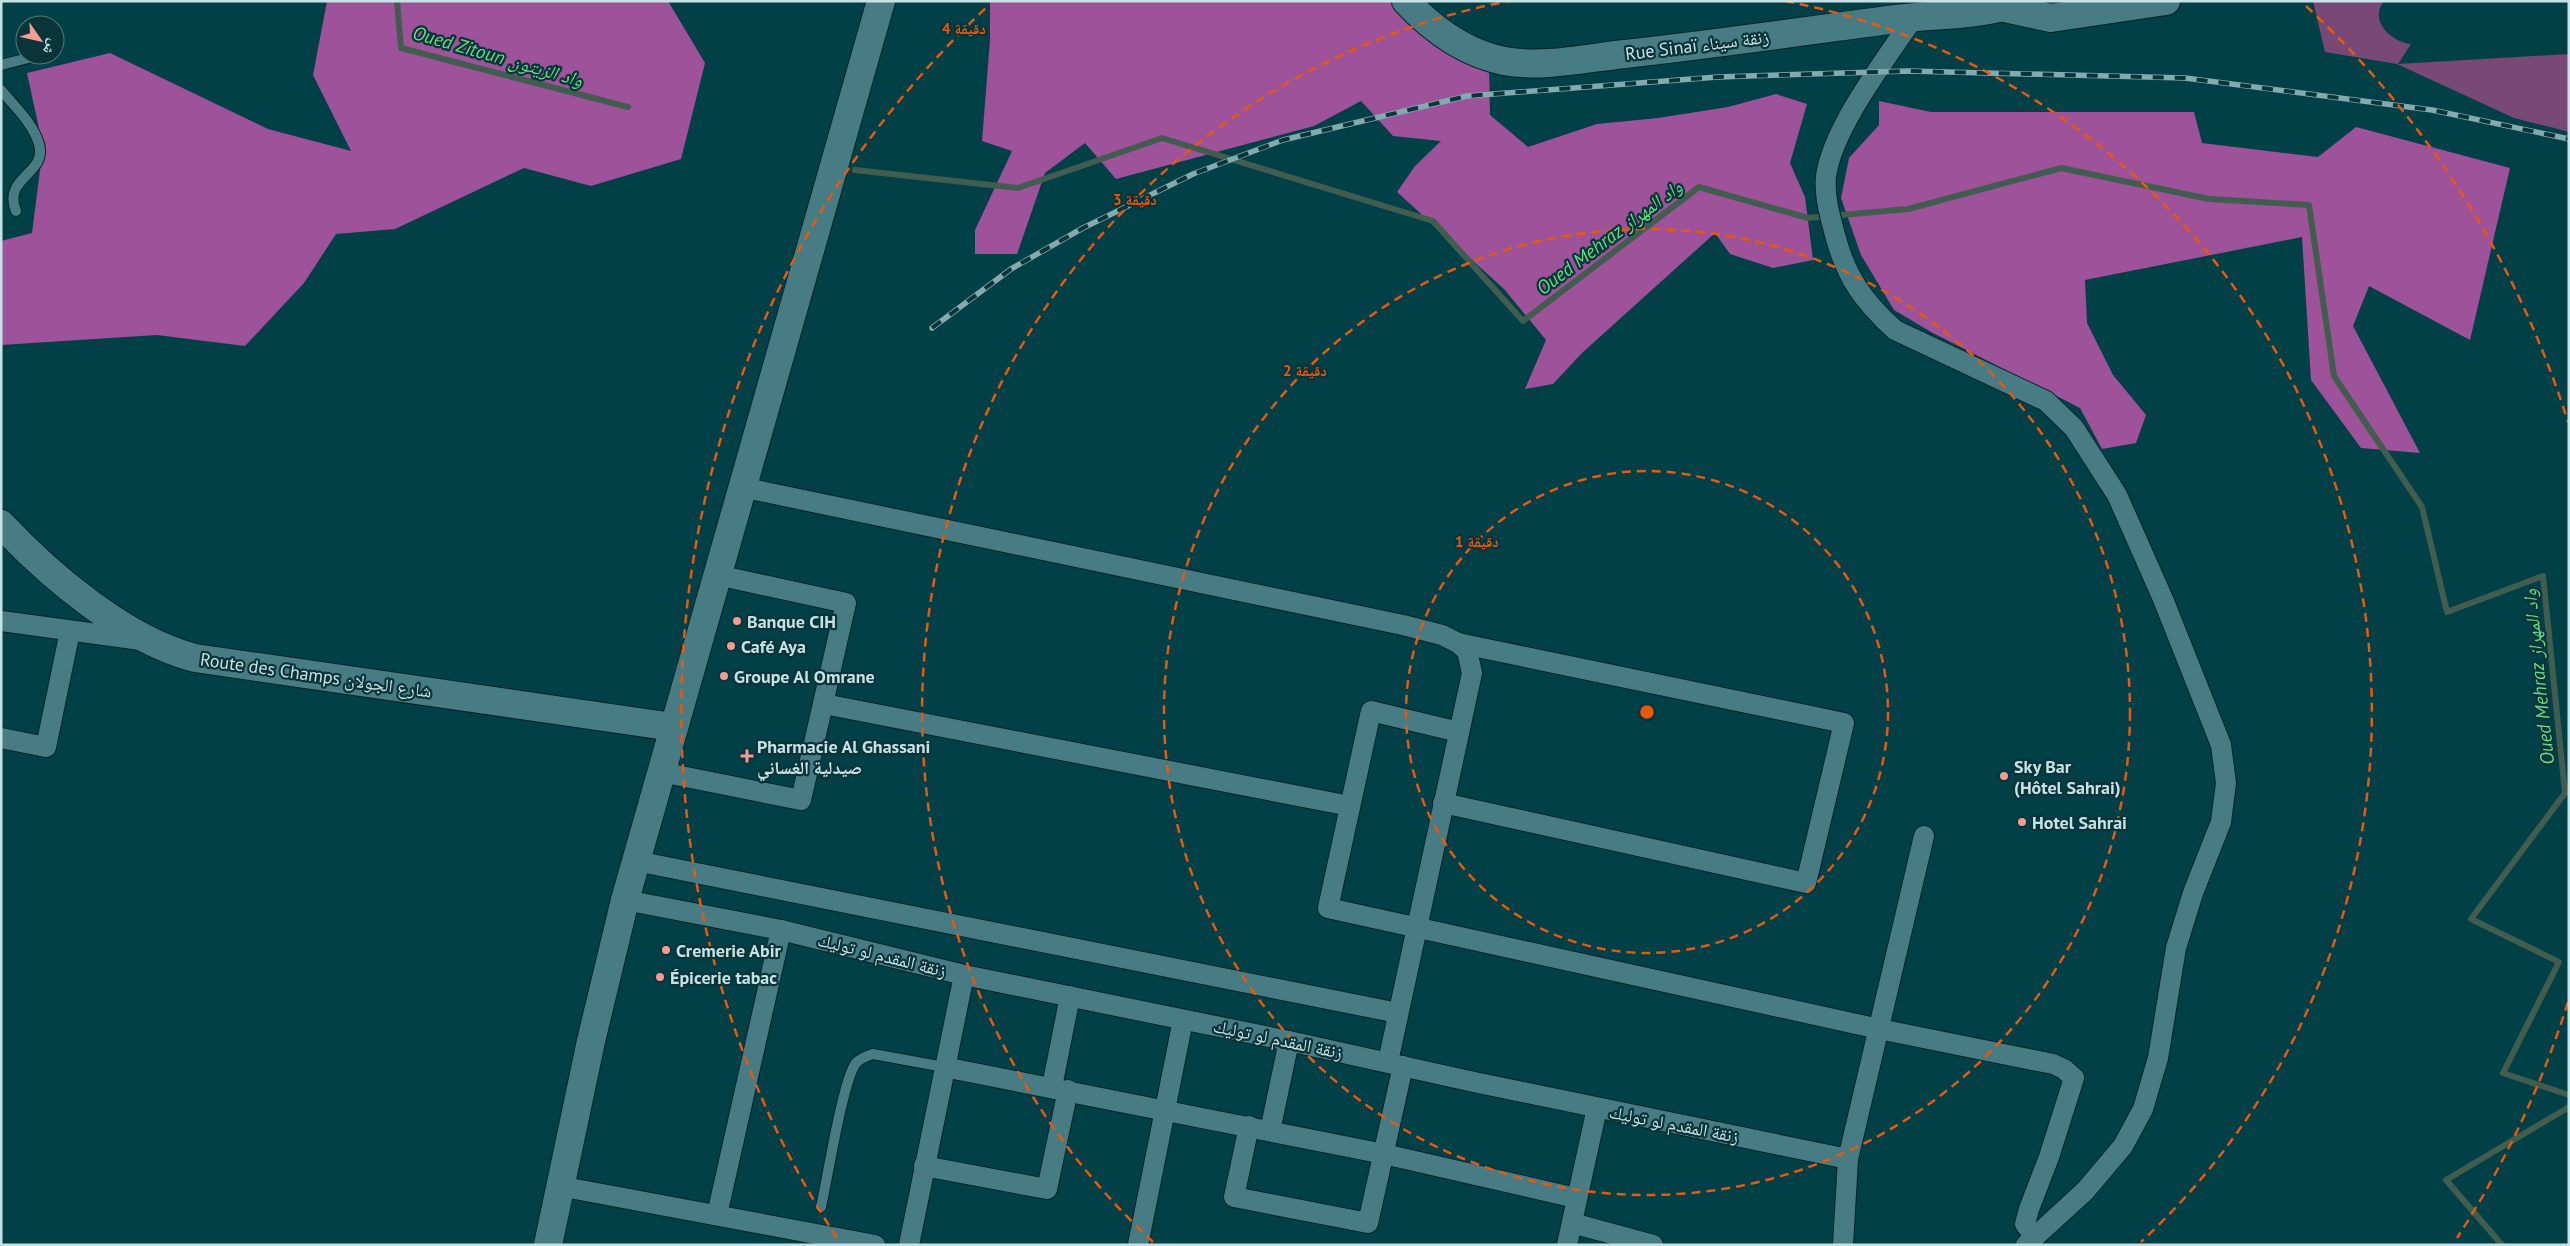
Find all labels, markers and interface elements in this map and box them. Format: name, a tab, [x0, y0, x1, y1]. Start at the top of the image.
north arrow	[15, 15, 65, 65]
text: 4 دقيقة	[942, 19, 986, 38]
water label: Oued Zitoun واد الزيتون	[410, 20, 586, 92]
street label: Rue Sinaï زنقة سيناء	[1624, 25, 1770, 65]
text: ش	[39, 36, 62, 59]
water label: Oued Mehraz واد المهراز	[1531, 174, 1687, 300]
text: 3 دقيقة	[1113, 190, 1157, 209]
text: 2 دقيقة	[1283, 361, 1327, 380]
text: 1 دقيقة	[1455, 532, 1499, 551]
water label: Oued Mehraz واد المهراز	[2517, 588, 2559, 766]
place label: Banque CIH	[747, 610, 836, 633]
marker: Banque CIH	[731, 615, 743, 627]
place label: Café Aya	[741, 635, 806, 658]
marker: Café Aya	[725, 640, 737, 652]
street label: Route des Champs شارع الجولان	[199, 647, 433, 703]
place label: Groupe Al Omrane	[734, 665, 875, 688]
marker: Groupe Al Omrane	[718, 670, 730, 682]
centre of rings	[1638, 703, 1656, 721]
place label: Pharmacie Al Ghassani صيدلية الغساني	[757, 735, 930, 782]
marker: Pharmacie Al Ghassani صيدلية الغساني	[741, 750, 753, 762]
place label: Sky Bar (Hôtel Sahrai)	[2014, 755, 2121, 799]
marker: Sky Bar (Hôtel Sahrai)	[1998, 770, 2010, 782]
place label: Hotel Sahrai	[2032, 811, 2127, 834]
marker: Hotel Sahrai	[2016, 816, 2028, 828]
street label: زنقة المقدم لو توليك	[815, 928, 949, 983]
place label: Cremerie Abir	[676, 939, 781, 962]
marker: Cremerie Abir	[660, 944, 672, 956]
place label: Épicerie tabac	[670, 966, 777, 989]
marker: Épicerie tabac	[654, 971, 666, 983]
street label: زنقة المقدم لو توليك	[1211, 1014, 1345, 1065]
street label: زنقة المقدم لو توليك	[1607, 1100, 1741, 1149]

